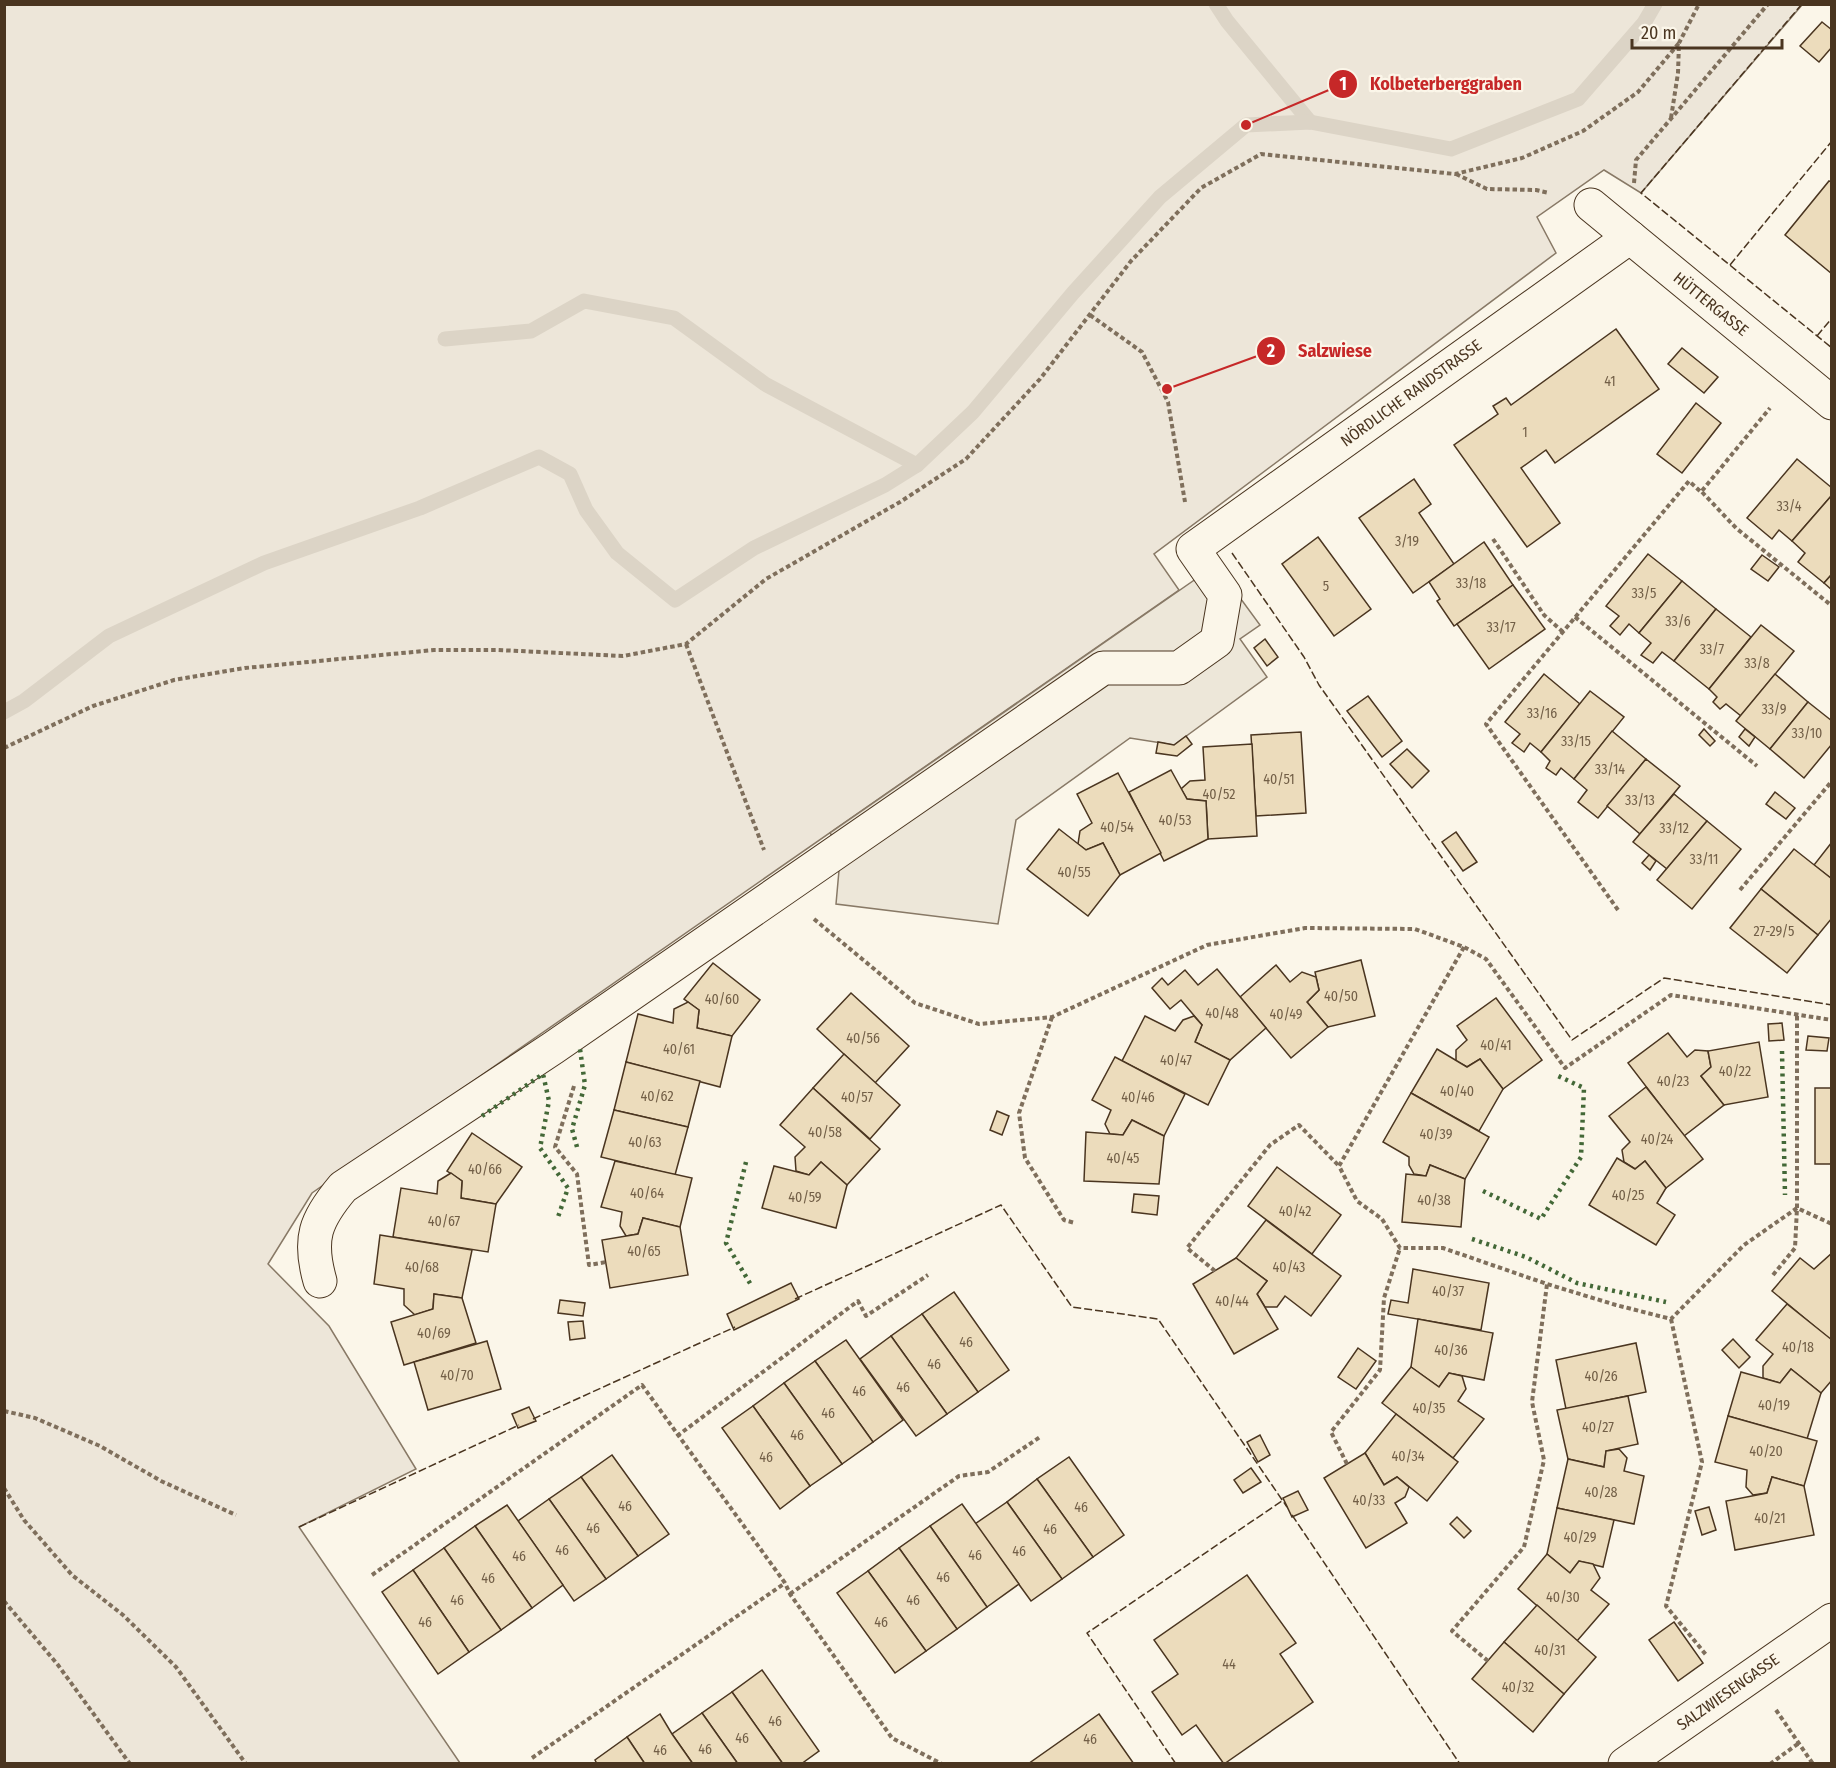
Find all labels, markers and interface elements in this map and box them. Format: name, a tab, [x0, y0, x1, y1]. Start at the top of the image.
scale bar	[1632, 12, 1782, 50]
text: 20 m	[1641, 22, 1676, 44]
callout: Kolbeterberggraben	[1328, 66, 1534, 102]
text: 1	[1339, 73, 1347, 95]
text: Kolbeterberggraben	[1370, 73, 1522, 95]
street label: HÜTTERGASSE	[1670, 268, 1752, 340]
callout: Salzwiese	[1256, 333, 1384, 369]
street label: NÖRDLICHE RANDSTRASSE	[1337, 335, 1485, 451]
text: 2	[1266, 340, 1275, 362]
text: Salzwiese	[1298, 340, 1372, 362]
house number: 41	[1604, 373, 1616, 390]
house number: 1	[1522, 424, 1528, 441]
house number: 33/4	[1777, 498, 1802, 515]
house number: 3/19	[1395, 533, 1419, 550]
house number: 33/18	[1456, 575, 1486, 592]
house number: 5	[1323, 578, 1329, 595]
house number: 33/5	[1631, 585, 1657, 602]
house number: 33/6	[1665, 613, 1691, 630]
house number: 33/17	[1486, 619, 1516, 636]
house number: 33/7	[1700, 641, 1725, 658]
house number: 33/8	[1744, 655, 1770, 672]
house number: 33/9	[1761, 701, 1787, 718]
house number: 33/16	[1527, 705, 1557, 722]
house number: 33/10	[1792, 725, 1822, 742]
house number: 33/15	[1561, 733, 1591, 750]
house number: 33/14	[1595, 761, 1625, 778]
house number: 40/51	[1263, 771, 1295, 788]
house number: 40/52	[1203, 786, 1235, 803]
house number: 33/13	[1625, 792, 1655, 809]
house number: 40/53	[1159, 812, 1191, 829]
house number: 40/54	[1100, 819, 1134, 836]
house number: 33/12	[1659, 820, 1689, 837]
house number: 33/11	[1690, 851, 1718, 868]
house number: 40/55	[1057, 864, 1091, 881]
house number: 27-29/5	[1753, 923, 1795, 940]
house number: 40/50	[1324, 988, 1358, 1005]
house number: 40/60	[705, 991, 739, 1008]
house number: 40/48	[1205, 1005, 1239, 1022]
house number: 40/49	[1269, 1006, 1303, 1023]
house number: 40/56	[846, 1030, 880, 1047]
house number: 40/41	[1480, 1037, 1512, 1054]
house number: 40/61	[663, 1041, 695, 1058]
house number: 40/47	[1160, 1052, 1192, 1069]
house number: 40/22	[1719, 1063, 1751, 1080]
house number: 40/23	[1657, 1073, 1689, 1090]
house number: 40/40	[1440, 1083, 1474, 1100]
house number: 40/62	[640, 1088, 674, 1105]
house number: 40/57	[841, 1089, 873, 1106]
house number: 40/46	[1121, 1089, 1155, 1106]
house number: 40/58	[808, 1124, 842, 1141]
house number: 40/39	[1419, 1126, 1453, 1143]
house number: 40/24	[1641, 1131, 1674, 1148]
house number: 40/63	[628, 1134, 662, 1151]
house number: 40/45	[1107, 1150, 1139, 1167]
house number: 40/66	[468, 1161, 502, 1178]
house number: 40/64	[630, 1185, 664, 1202]
house number: 40/25	[1612, 1187, 1644, 1204]
house number: 40/59	[788, 1189, 822, 1206]
house number: 40/38	[1417, 1192, 1451, 1209]
house number: 40/42	[1279, 1203, 1311, 1220]
house number: 40/67	[428, 1213, 461, 1230]
house number: 40/65	[627, 1243, 661, 1260]
house number: 40/68	[405, 1259, 439, 1276]
house number: 40/43	[1273, 1259, 1305, 1276]
house number: 40/37	[1432, 1283, 1464, 1300]
house number: 40/44	[1215, 1293, 1249, 1310]
house number: 40/69	[417, 1325, 451, 1342]
house number: 46	[959, 1334, 973, 1351]
house number: 40/18	[1782, 1339, 1814, 1356]
house number: 40/36	[1434, 1342, 1468, 1359]
house number: 46	[927, 1356, 941, 1373]
house number: 40/70	[440, 1367, 474, 1384]
house number: 40/26	[1584, 1368, 1618, 1385]
house number: 46	[896, 1379, 910, 1396]
house number: 46	[852, 1383, 866, 1400]
house number: 40/19	[1758, 1397, 1790, 1414]
house number: 40/35	[1413, 1400, 1445, 1417]
house number: 46	[821, 1405, 835, 1422]
house number: 40/27	[1582, 1419, 1614, 1436]
house number: 46	[790, 1427, 804, 1444]
house number: 40/20	[1749, 1443, 1783, 1460]
house number: 40/34	[1391, 1448, 1425, 1465]
house number: 46	[759, 1449, 773, 1466]
house number: 40/28	[1584, 1484, 1618, 1501]
house number: 40/33	[1353, 1492, 1385, 1509]
house number: 46	[618, 1498, 632, 1515]
house number: 46	[1074, 1499, 1088, 1516]
house number: 40/21	[1754, 1510, 1786, 1527]
house number: 46	[586, 1520, 600, 1537]
house number: 46	[1043, 1521, 1057, 1538]
house number: 40/29	[1564, 1529, 1597, 1546]
house number: 46	[555, 1542, 569, 1559]
house number: 46	[1012, 1543, 1026, 1560]
house number: 46	[968, 1547, 982, 1564]
house number: 46	[512, 1548, 526, 1565]
house number: 46	[936, 1569, 950, 1586]
house number: 46	[481, 1570, 495, 1587]
house number: 40/30	[1546, 1589, 1580, 1606]
house number: 46	[450, 1592, 464, 1609]
house number: 46	[906, 1592, 920, 1609]
house number: 46	[418, 1614, 432, 1631]
house number: 46	[874, 1614, 888, 1631]
house number: 40/31	[1534, 1642, 1566, 1659]
street label: SALZWIESENGASSE	[1673, 1650, 1783, 1734]
house number: 44	[1222, 1656, 1236, 1673]
house number: 40/32	[1502, 1679, 1534, 1696]
house number: 46	[768, 1713, 782, 1730]
house number: 46	[735, 1730, 749, 1747]
house number: 46	[1083, 1731, 1097, 1748]
house number: 46	[698, 1741, 712, 1758]
house number: 46	[653, 1742, 667, 1759]

